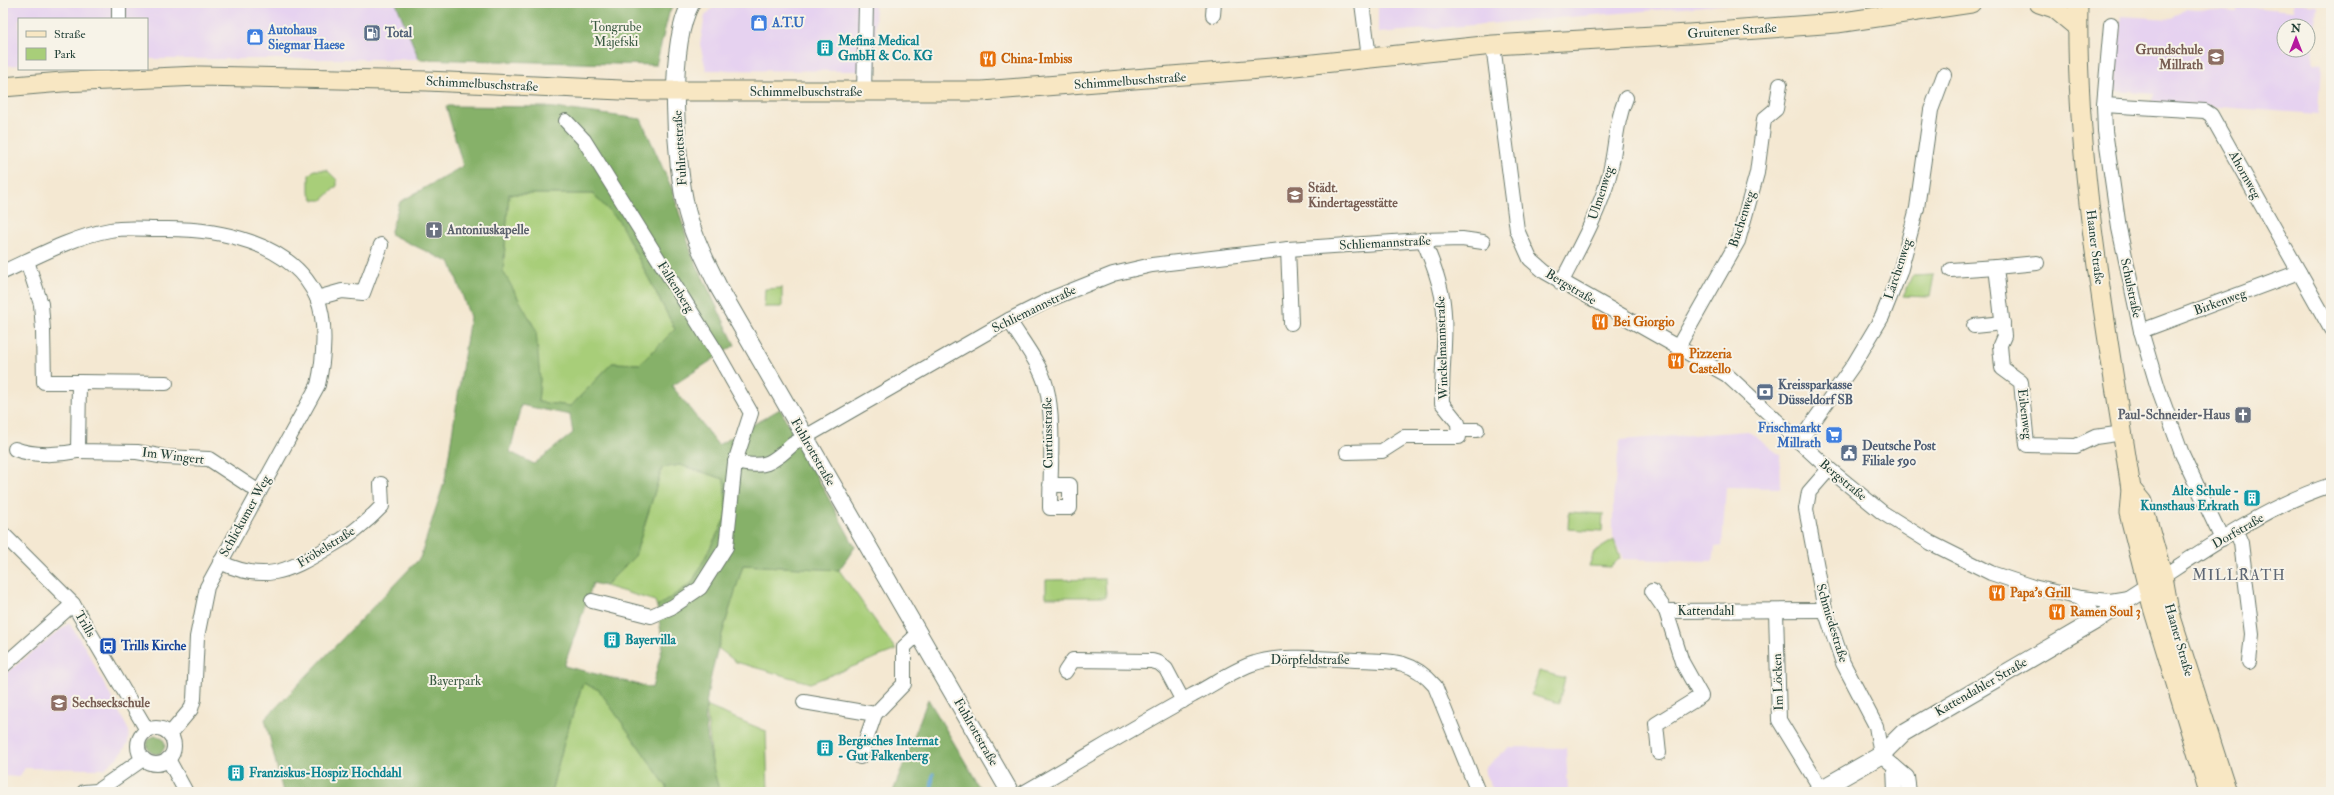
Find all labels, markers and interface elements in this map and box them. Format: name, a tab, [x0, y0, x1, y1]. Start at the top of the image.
shop icon: A.T.U	[749, 13, 769, 33]
place label: A.T.U	[771, 15, 804, 31]
legend	[18, 18, 148, 70]
north arrow	[2276, 18, 2316, 58]
park label: Tongrube Majefski	[591, 19, 642, 50]
street label: Gruitener Straße	[1687, 20, 1778, 42]
place label: Autohaus Siegmar Haese	[267, 22, 345, 54]
text: N	[2290, 22, 2302, 35]
fuel station icon: Total	[362, 23, 382, 43]
place label: Total	[384, 25, 413, 41]
text: Straße	[54, 27, 85, 42]
shop icon: Autohaus Siegmar Haese	[245, 27, 265, 47]
place label: Mefina Medical GmbH & Co. KG	[837, 33, 933, 64]
building icon: Mefina Medical GmbH & Co. KG	[815, 38, 835, 58]
place label: Grundschule Millrath	[2136, 42, 2204, 73]
text: Park	[54, 47, 76, 62]
school or university icon: Grundschule Millrath	[2206, 47, 2226, 67]
restaurant icon: China-Imbiss	[978, 49, 998, 69]
place label: China-Imbiss	[1001, 51, 1073, 67]
street label: Schimmelbuschstraße	[1073, 69, 1187, 93]
street label: Schimmelbuschstraße	[425, 73, 539, 95]
street label: Schimmelbuschstraße	[750, 84, 863, 100]
street label: Fuhlrottstraße	[669, 109, 691, 186]
street label: Ahornweg	[2225, 147, 2265, 202]
street label: Ulmenweg	[1585, 163, 1617, 222]
place label: Städt. Kindertagesstätte	[1308, 180, 1398, 212]
school or university icon: Städt. Kindertagesstätte	[1285, 185, 1305, 205]
street label: Buchenweg	[1725, 188, 1759, 250]
street label: Haaner Straße	[2082, 209, 2108, 286]
church icon: Antoniuskapelle	[424, 220, 444, 240]
place label: Antoniuskapelle	[446, 222, 530, 239]
street label: Schliemannstraße	[1339, 233, 1432, 253]
street label: Lärchenweg	[1881, 236, 1916, 302]
street label: Schulstraße	[2117, 257, 2145, 320]
street label: Falkenberg	[654, 258, 698, 316]
street label: Bergstraße	[1543, 266, 1600, 309]
street label: Schliemannstraße	[989, 281, 1079, 336]
street label: Birkenweg	[2192, 285, 2249, 319]
street label: Winckelmannstraße	[1432, 295, 1452, 401]
restaurant icon: Bei Giorgio	[1590, 312, 1610, 332]
place label: Bei Giorgio	[1613, 314, 1675, 331]
place label: Pizzeria Castello	[1689, 346, 1732, 377]
restaurant icon: Pizzeria Castello	[1666, 351, 1686, 371]
place label: Kreissparkasse Düsseldorf SB	[1778, 377, 1853, 408]
bank icon: Kreissparkasse Düsseldorf SB	[1755, 382, 1775, 402]
street label: Eibenweg	[2014, 388, 2036, 441]
street label: Curtiusstraße	[1039, 397, 1057, 469]
church icon: Paul-Schneider-Haus	[2233, 405, 2253, 425]
place label: Paul-Schneider-Haus	[2118, 407, 2231, 423]
street label: Fuhlrottstraße	[787, 415, 839, 489]
place label: Frischmarkt Millrath	[1758, 420, 1822, 451]
supermarket icon: Frischmarkt Millrath	[1824, 425, 1844, 445]
place label: Deutsche Post Filiale 590	[1862, 438, 1937, 469]
public building icon: Deutsche Post Filiale 590	[1839, 443, 1859, 463]
street label: Im Wingert	[141, 444, 205, 468]
street label: Bergstraße	[1816, 456, 1870, 505]
street label: Schlickumer Weg	[216, 472, 274, 560]
place label: Alte Schule - Kunsthaus Erkrath	[2140, 483, 2239, 514]
building icon: Alte Schule - Kunsthaus Erkrath	[2242, 488, 2262, 508]
street label: Dorfstraße	[2209, 509, 2267, 552]
street label: Fröbelstraße	[294, 523, 358, 571]
district label: MILLRATH	[2192, 566, 2286, 585]
street label: Schmiedestraße	[1812, 582, 1852, 665]
restaurant icon: Papa's Grill	[1987, 583, 2007, 603]
place label: Papa's Grill	[2010, 585, 2071, 602]
restaurant icon: Ramen Soul 3	[2047, 602, 2067, 622]
street label: Haaner Straße	[2161, 602, 2197, 679]
street label: Kattendahl	[1678, 603, 1735, 619]
place label: Ramen Soul 3	[2070, 604, 2141, 620]
street label: Trills	[71, 608, 99, 640]
building icon: Bayervilla	[602, 630, 622, 650]
place label: Bayervilla	[625, 632, 677, 649]
bus stop icon: Trills Kirche	[98, 636, 118, 656]
place label: Trills Kirche	[120, 638, 187, 654]
street label: Dörpfeldstraße	[1271, 652, 1350, 669]
street label: Im Löcken	[1769, 653, 1787, 711]
street label: Kattendahler Straße	[1932, 654, 2030, 720]
park label: Bayerpark	[429, 673, 482, 690]
school or university icon: Sechseckschule	[49, 693, 69, 713]
place label: Sechseckschule	[72, 695, 150, 711]
street label: Fuhlrottstraße	[950, 695, 1002, 769]
place label: Bergisches Internat - Gut Falkenberg	[838, 733, 939, 765]
building icon: Bergisches Internat - Gut Falkenberg	[815, 738, 835, 758]
building icon: Franziskus-Hospiz Hochdahl	[226, 763, 246, 783]
place label: Franziskus-Hospiz Hochdahl	[249, 765, 402, 782]

